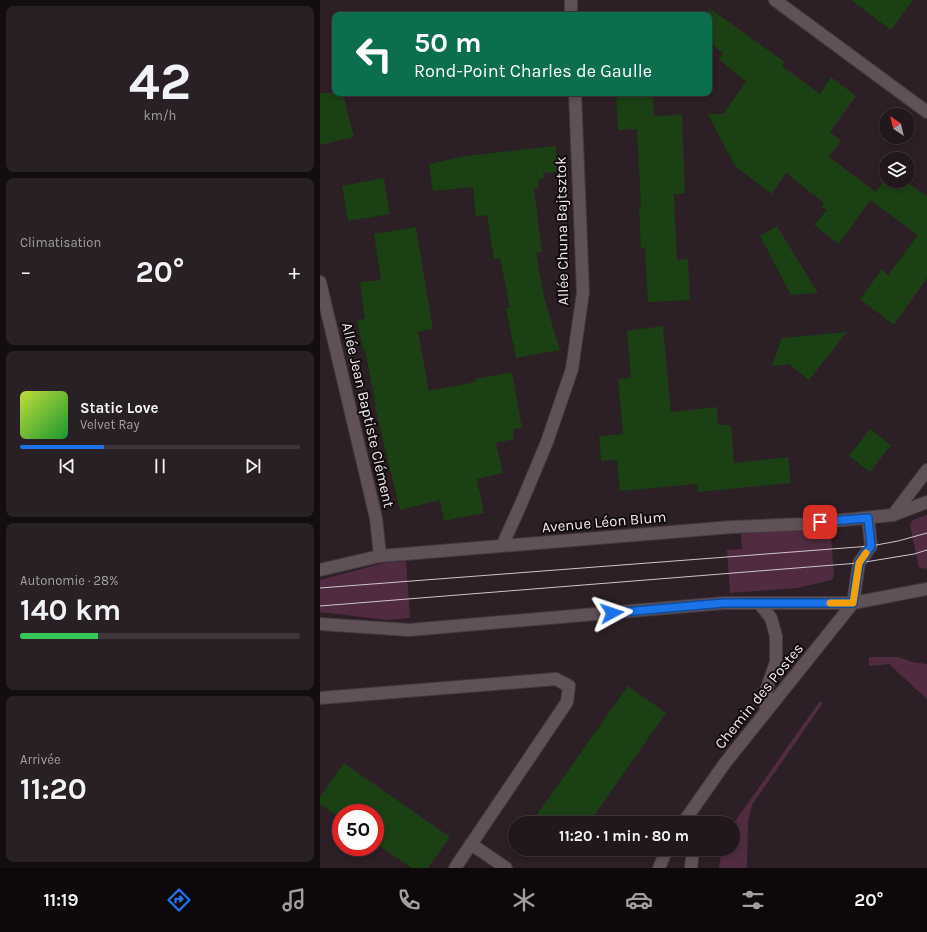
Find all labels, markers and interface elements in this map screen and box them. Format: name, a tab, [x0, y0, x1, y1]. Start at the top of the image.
text: 50 m	[414, 26, 482, 59]
icon: left	[348, 28, 400, 80]
text: 42	[129, 51, 191, 112]
text: Rond-Point Charles de Gaulle	[414, 60, 652, 82]
text: km/h	[144, 108, 176, 123]
north arrow	[879, 108, 915, 144]
map controls	[879, 108, 915, 188]
button: layers	[879, 152, 915, 188]
street label: Allée Chuna Bajtsztok	[552, 156, 572, 306]
text: Climatisation	[20, 235, 101, 250]
text: 20°	[136, 254, 184, 290]
text: −	[20, 259, 32, 285]
text: +	[288, 259, 300, 285]
street label: Allée Jean Baptiste Clément	[338, 321, 398, 510]
text: Static Love	[80, 399, 158, 417]
text: Velvet Ray	[80, 417, 140, 432]
icon: previous	[56, 455, 78, 477]
icon: pause	[149, 455, 171, 477]
icon: next	[242, 455, 264, 477]
pin	[803, 505, 837, 539]
street label: Avenue Léon Blum	[541, 508, 667, 536]
icon: arrive	[809, 511, 831, 533]
text: Autonomie · 28%	[20, 573, 118, 588]
text: 140 km	[20, 592, 121, 628]
position arrow	[591, 592, 633, 634]
street label: Chemin des Postes	[711, 640, 807, 752]
text: Arrivée	[20, 752, 61, 767]
text: 11:20	[20, 771, 87, 807]
speed limit sign: 50	[332, 804, 384, 856]
text: 11:20 · 1 min · 80 m	[559, 827, 689, 845]
icon: directions	[165, 886, 193, 914]
icon: music	[280, 886, 308, 914]
icon: phone	[395, 886, 423, 914]
icon: climate	[510, 886, 538, 914]
icon: car	[625, 886, 653, 914]
icon: filters	[739, 886, 767, 914]
text: 11:19	[43, 889, 79, 911]
text: 20°	[854, 889, 884, 911]

